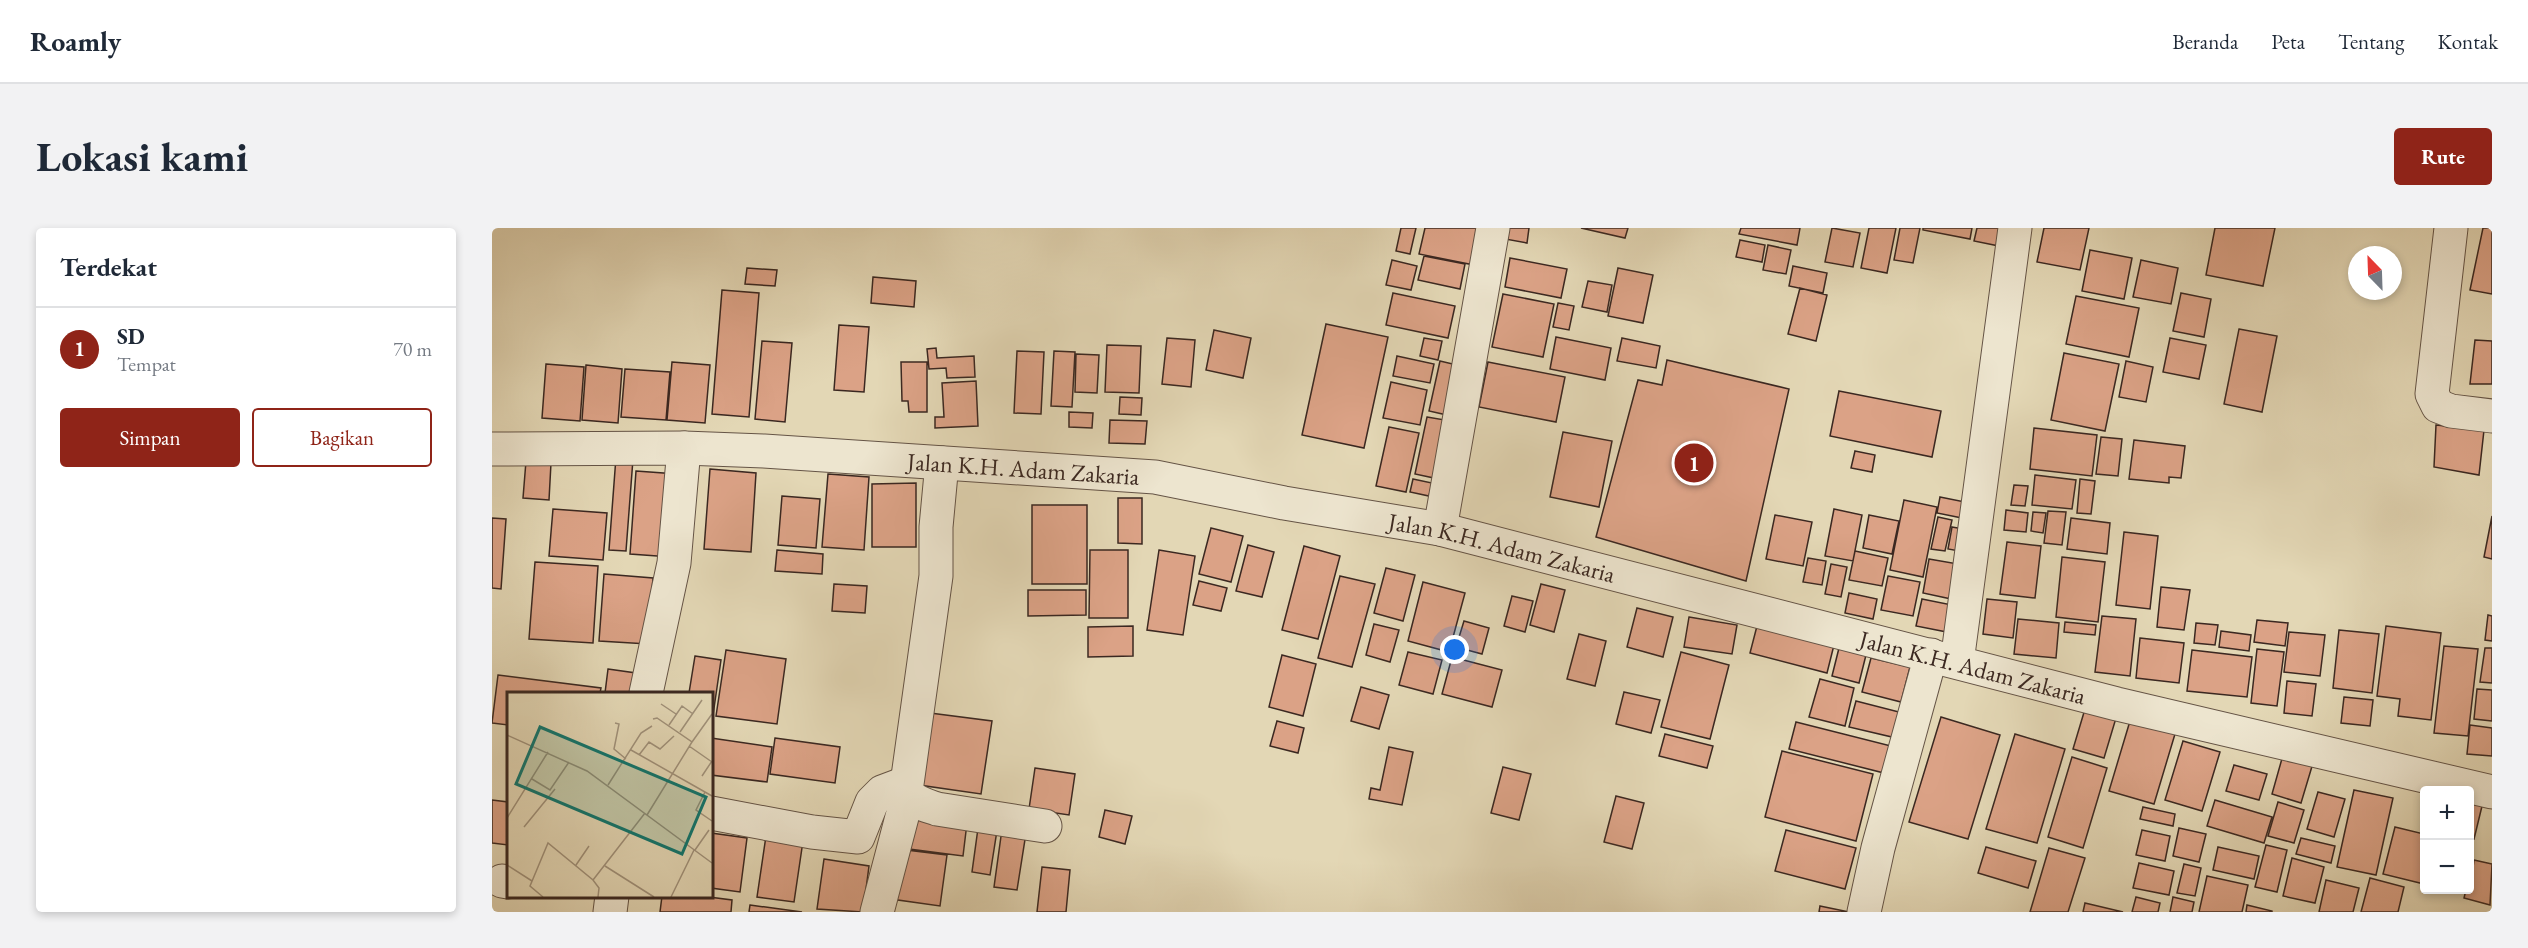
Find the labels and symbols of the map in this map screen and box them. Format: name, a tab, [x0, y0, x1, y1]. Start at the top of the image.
north arrow	[2348, 246, 2402, 300]
pin: 1	[1674, 440, 1714, 486]
street label: Jalan K.H. Adam Zakaria	[904, 445, 1141, 491]
street label: Jalan K.H. Adam Zakaria	[1384, 505, 1619, 589]
street label: Jalan K.H. Adam Zakaria	[1854, 622, 2090, 711]
your location	[1440, 635, 1469, 664]
inset map	[507, 692, 712, 897]

